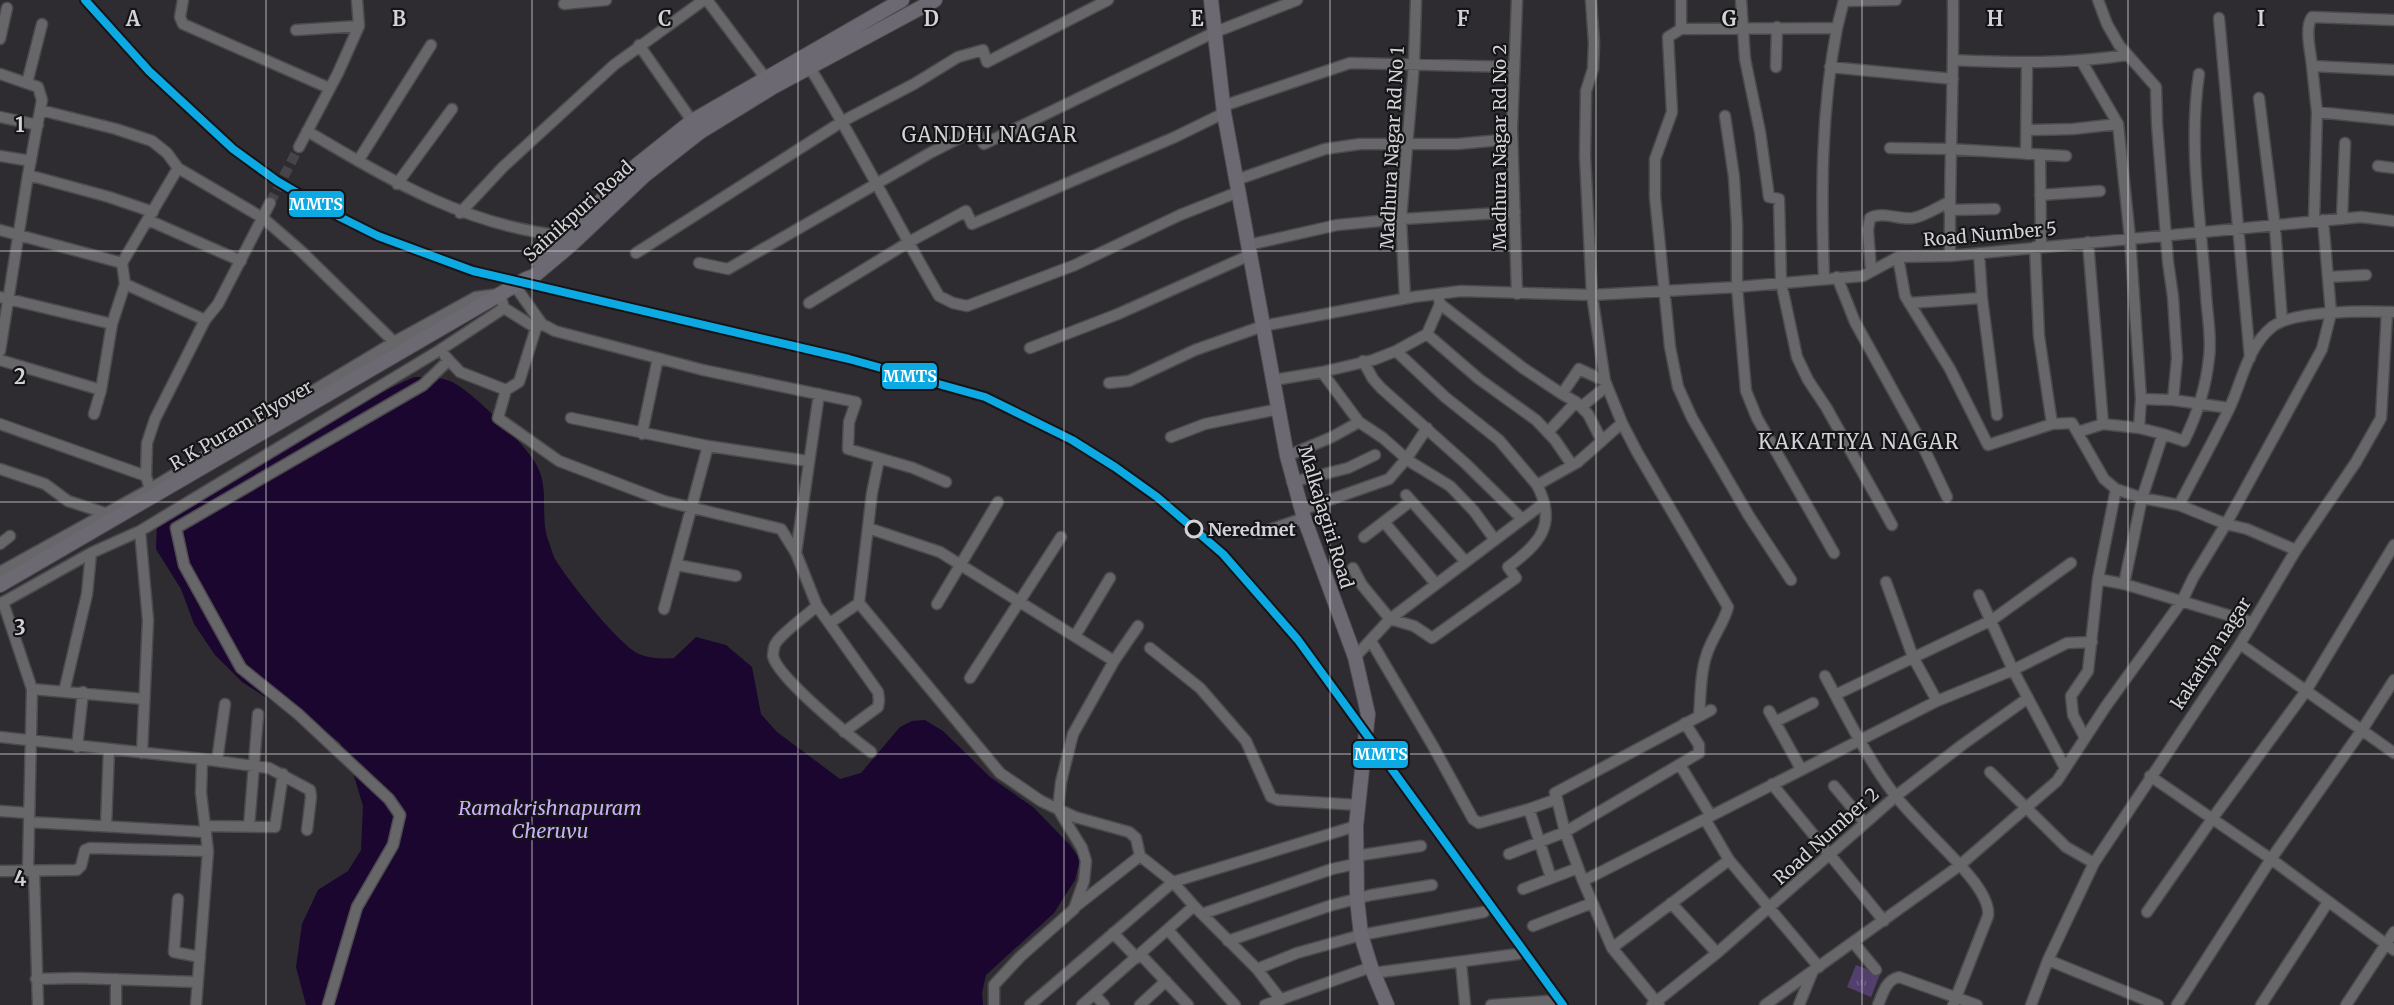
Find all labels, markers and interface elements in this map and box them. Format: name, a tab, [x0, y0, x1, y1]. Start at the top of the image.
text: A	[125, 6, 141, 31]
text: B	[392, 6, 406, 31]
text: C	[658, 6, 672, 31]
text: D	[923, 6, 939, 31]
text: E	[1190, 6, 1204, 31]
text: F	[1457, 6, 1470, 31]
text: G	[1722, 6, 1737, 31]
text: H	[1987, 6, 2003, 31]
text: I	[2257, 6, 2265, 31]
street label: Madhura Nagar Rd No 2	[1488, 44, 1511, 250]
street label: Madhura Nagar Rd No 1	[1375, 46, 1409, 250]
text: 1	[15, 112, 25, 137]
district label: GANDHI NAGAR	[902, 122, 1078, 147]
street label: Sainikpuri Road	[518, 156, 638, 266]
line badge: MMTS	[288, 190, 345, 218]
text: MMTS	[289, 194, 343, 214]
street label: Road Number 5	[1922, 217, 2058, 251]
line badge: MMTS	[881, 362, 938, 390]
text: 2	[14, 364, 26, 389]
text: MMTS	[883, 366, 937, 386]
street label: R K Puram Flyover	[166, 375, 316, 475]
district label: KAKATIYA NAGAR	[1758, 429, 1960, 454]
street label: Malkajagiri Road	[1293, 443, 1359, 591]
place label: Neredmet	[1208, 518, 1297, 541]
marker: Neredmet	[1185, 520, 1203, 538]
street label: kakatiya nagar	[2166, 593, 2256, 713]
text: 3	[14, 615, 26, 640]
line badge: MMTS	[1352, 740, 1409, 769]
text: MMTS	[1354, 744, 1408, 764]
street label: Road Number 2	[1768, 783, 1884, 889]
water label: Ramakrishnapuram Cheruvu	[458, 795, 642, 843]
text: 4	[14, 866, 27, 891]

